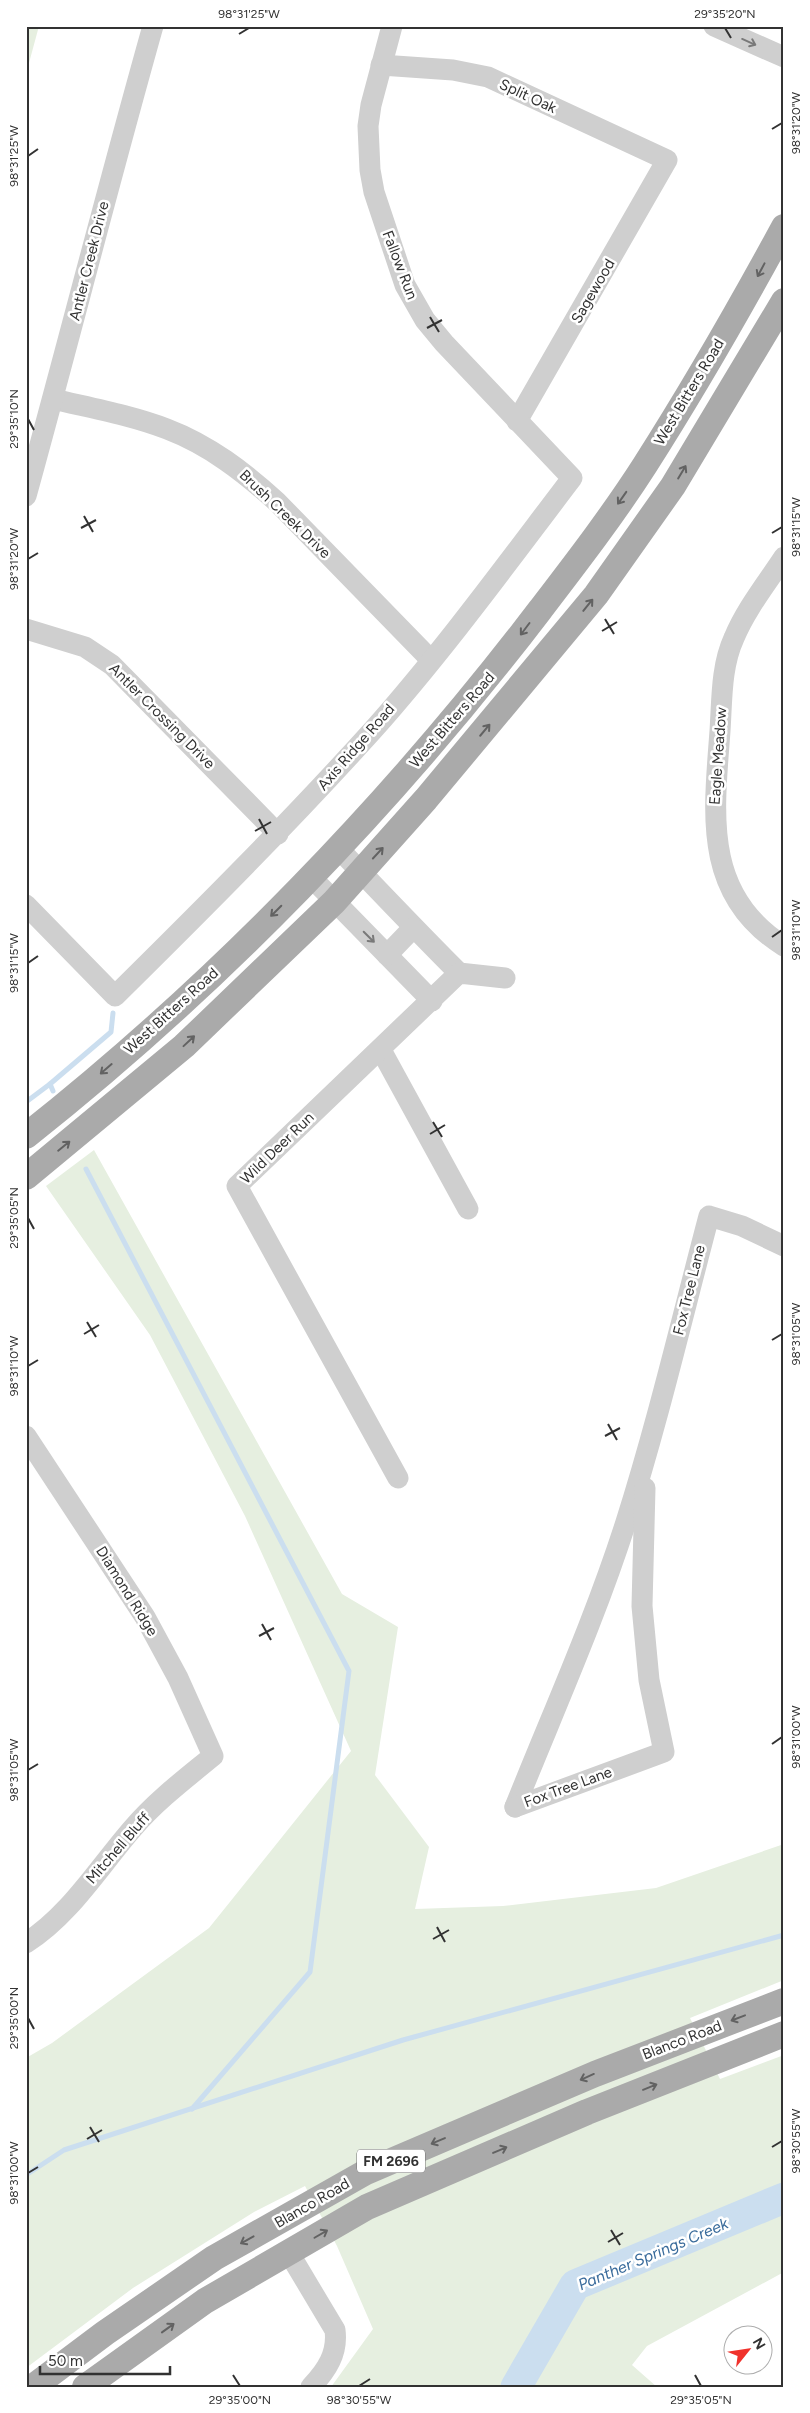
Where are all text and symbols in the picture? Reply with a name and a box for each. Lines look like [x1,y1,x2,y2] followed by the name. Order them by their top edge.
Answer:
[218,7,280,21] text: 98°31'25"W
[694,7,756,21] text: 29°35'20"N
[741,37,756,47] one-way arrow
[497,75,560,117] street label: Split Oak
[789,91,803,154] text: 98°31'20"W
[7,125,21,187] text: 98°31'25"W
[65,199,113,323] street label: Antler Creek Drive
[379,228,421,302] street label: Fallow Run
[567,256,619,326] street label: Sagewood
[755,262,765,277] one-way arrow
[650,336,728,448] street label: West Bitters Road
[7,389,21,449] text: 29°35'10"N
[236,466,334,562] street label: Brush Creek Drive
[677,466,687,480] one-way arrow
[616,491,627,504] one-way arrow
[789,497,803,557] text: 98°31'15"W
[7,527,21,590] text: 98°31'20"W
[583,598,594,611] one-way arrow
[520,622,531,635] one-way arrow
[105,659,219,773] street label: Antler Crossing Drive
[406,669,498,771] street label: West Bitters Road
[314,700,398,794] street label: Axis Ridge Road
[706,706,730,806] street label: Eagle Meadow
[479,724,490,737] one-way arrow
[372,846,384,859] one-way arrow
[789,899,803,960] text: 98°31'10"W
[270,905,282,917] one-way arrow
[362,931,375,943] one-way arrow
[7,933,21,993] text: 98°31'15"W
[120,964,222,1058] street label: West Bitters Road
[182,1035,195,1047] one-way arrow
[99,1064,112,1075] one-way arrow
[236,1108,318,1188] street label: Wild Deer Run
[57,1140,70,1151] one-way arrow
[7,1187,21,1249] text: 29°35'05"N
[669,1243,709,1337] street label: Fox Tree Lane
[789,1302,803,1365] text: 98°31'05"W
[7,1335,21,1396] text: 98°31'10"W
[92,1543,162,1639] street label: Diamond Ridge
[789,1705,803,1769] text: 98°31'00"W
[7,1738,21,1801] text: 98°31'05"W
[522,1763,614,1811] street label: Fox Tree Lane
[82,1808,154,1887] street label: Mitchell Bluff
[7,1987,21,2049] text: 29°35'00"N
[731,2014,746,2024] one-way arrow
[640,2017,724,2063] street label: Blanco Road
[580,2073,595,2083] one-way arrow
[642,2082,657,2091] one-way arrow
[789,2108,803,2173] text: 98°30'55"W
[430,2138,445,2147] one-way arrow
[7,2141,21,2205] text: 98°31'00"W
[492,2145,507,2155] one-way arrow
[357,2150,425,2172] road number: FM 2696
[271,2174,353,2232] street label: Blanco Road
[575,2213,732,2294] water label: Panther Springs Creek
[314,2229,329,2239] one-way arrow
[239,2235,254,2245] one-way arrow
[161,2323,175,2333] one-way arrow
[722,2326,772,2376] north arrow
[749,2335,769,2353] text: N
[40,2343,170,2375] scale bar
[48,2352,83,2370] text: 50 m
[209,2393,271,2407] text: 29°35'00"N
[327,2393,392,2407] text: 98°30'55"W
[670,2393,732,2407] text: 29°35'05"N

